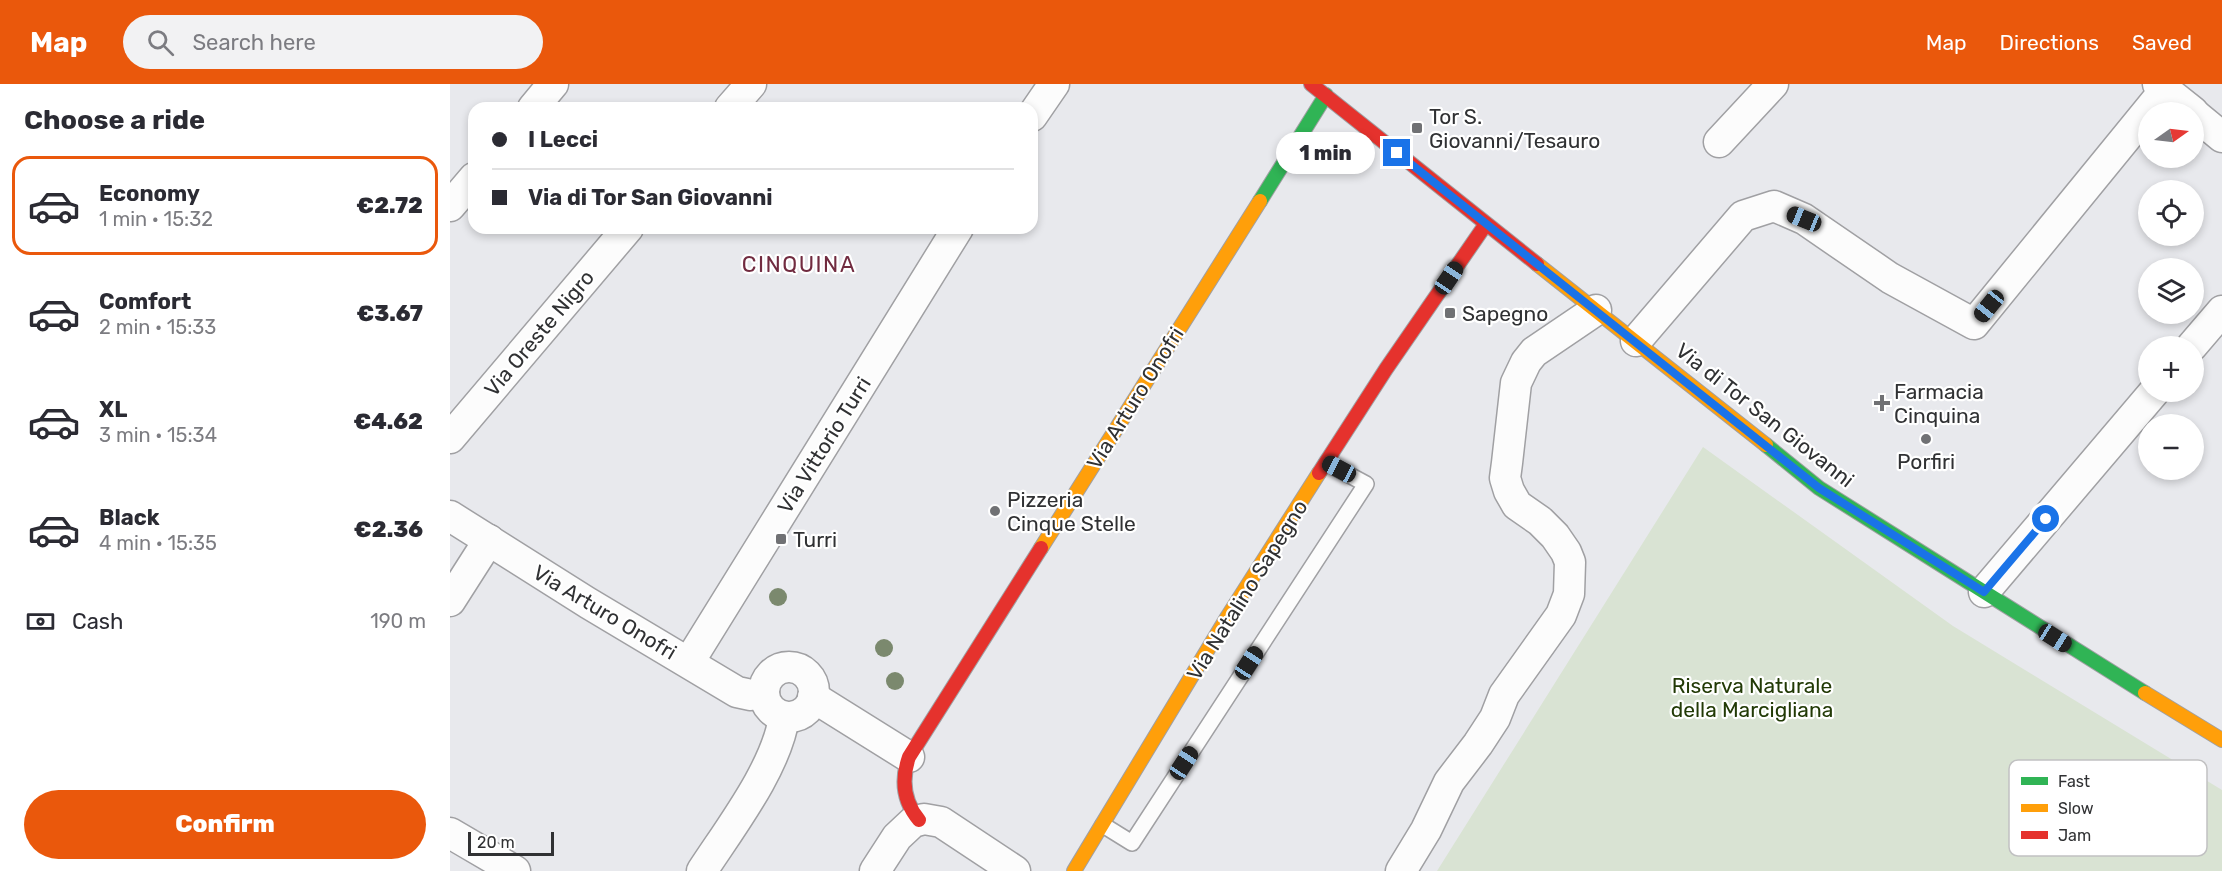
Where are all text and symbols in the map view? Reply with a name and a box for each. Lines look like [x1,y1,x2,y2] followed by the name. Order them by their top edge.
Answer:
[123,15,543,69] search box
[30,26,87,59] text: Map
[144,26,177,59] icon: search
[192,29,316,56] text: Search here
[1926,30,1967,55] text: Map
[2000,30,2099,55] text: Directions
[2132,30,2192,55] text: Saved
[2138,102,2204,168] north arrow
[2138,102,2204,480] map controls
[24,104,205,136] text: Choose a ride
[1429,104,1600,153] place label: Tor S. Giovanni/Tesauro
[1410,121,1424,135] marker: Tor S. Giovanni/Tesauro
[528,126,598,153] text: I Lecci
[1277,132,1376,174] callout: 1 min
[1383,139,1410,166] route end
[1299,141,1352,165] text: 1 min
[27,179,81,233] icon: car
[99,180,200,207] text: Economy
[2138,180,2204,246] button: locate
[528,184,773,211] text: Via di Tor San Giovanni
[357,192,423,219] text: €2.72
[1784,204,1824,234] car
[99,207,213,231] text: 1 min · 15:32
[742,251,856,278] district label: CINQUINA
[1431,258,1467,298] car
[2138,258,2204,324] button: layers
[479,265,599,401] street label: Via Oreste Nigro
[1971,286,2007,326] car
[27,287,81,341] icon: car
[99,288,191,315] text: Comfort
[357,300,423,327] text: €3.67
[1462,301,1548,326] place label: Sapegno
[1443,306,1457,320] marker: Sapegno
[99,315,216,339] text: 2 min · 15:33
[1081,322,1189,474] street label: Via Arturo Onofri
[2138,336,2204,402] button: +
[1671,338,1859,492] street label: Via di Tor San Giovanni
[772,372,876,518] street label: Via Vittorio Turri
[1894,379,1984,428] place label: Farmacia Cinquina
[27,395,81,449] icon: car
[99,396,127,423] text: XL
[1875,396,1889,410] marker: Farmacia Cinquina
[354,408,423,435] text: €4.62
[2138,414,2204,480] button: −
[99,423,217,447] text: 3 min · 15:34
[1919,432,1933,446] marker: Porfiri
[1897,449,1955,474] place label: Porfiri
[1319,453,1359,485] car
[1007,487,1136,536] place label: Pizzeria Cinque Stelle
[1181,495,1313,685] street label: Via Natalino Sapegno
[27,503,81,557] icon: car
[99,504,160,531] text: Black
[988,504,1002,518] marker: Pizzeria Cinque Stelle
[2032,505,2059,532] route start
[354,516,423,543] text: €2.36
[793,527,837,552] place label: Turri
[99,531,217,555] text: 4 min · 15:35
[774,532,788,546] marker: Turri
[529,559,681,665] street label: Via Arturo Onofri
[24,605,57,638] icon: cash
[72,608,123,635] text: Cash
[370,609,426,633] text: 190 m
[2035,621,2075,655] car
[1232,643,1266,683] car
[1671,673,1833,722] park label: Riserva Naturale della Marcigliana
[1167,743,1201,783] car
[2009,760,2207,856] legend
[2058,772,2090,791] text: Fast
[24,790,426,859] button: Confirm
[2058,799,2094,818] text: Slow
[2058,826,2091,845] text: Jam
[468,829,554,856] scale bar
[477,833,515,852] text: 20 m

